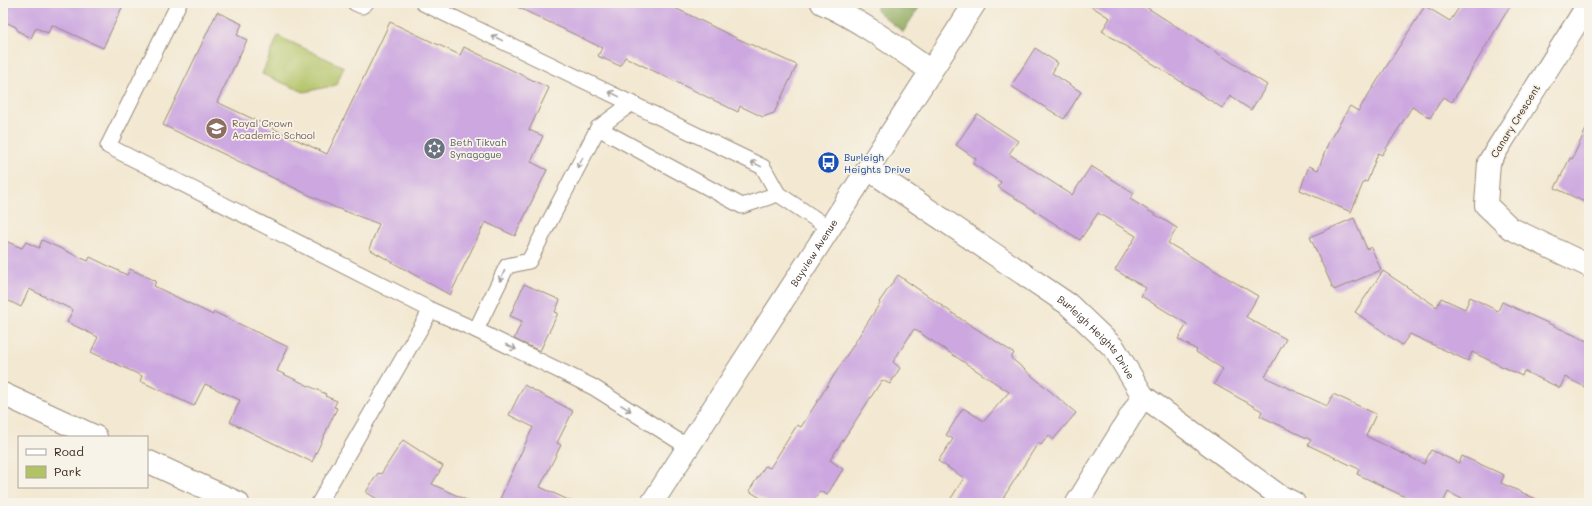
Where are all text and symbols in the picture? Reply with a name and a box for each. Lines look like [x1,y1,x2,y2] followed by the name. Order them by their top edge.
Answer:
[491,34,503,41] one-way arrow
[1487,82,1543,160] street label: Canary Crescent
[608,90,620,97] one-way arrow
[203,116,229,142] school or university icon: Royal Crown Academic School
[232,116,315,142] place label: Royal Crown Academic School
[421,135,447,161] synagogue icon: Beth Tikvah Synagogue
[450,135,507,161] place label: Beth Tikvah Synagogue
[815,150,841,176] bus stop icon: Burleigh Heights Drive
[844,150,911,176] place label: Burleigh Heights Drive
[576,157,584,169] one-way arrow
[750,160,762,167] one-way arrow
[787,216,841,289] street label: Bayview Avenue
[498,269,505,281] one-way arrow
[1055,292,1138,382] street label: Burleigh Heights Drive
[504,344,516,351] one-way arrow
[620,404,632,412] one-way arrow
[18,436,148,488] legend
[54,443,84,459] text: Road
[54,463,81,479] text: Park

